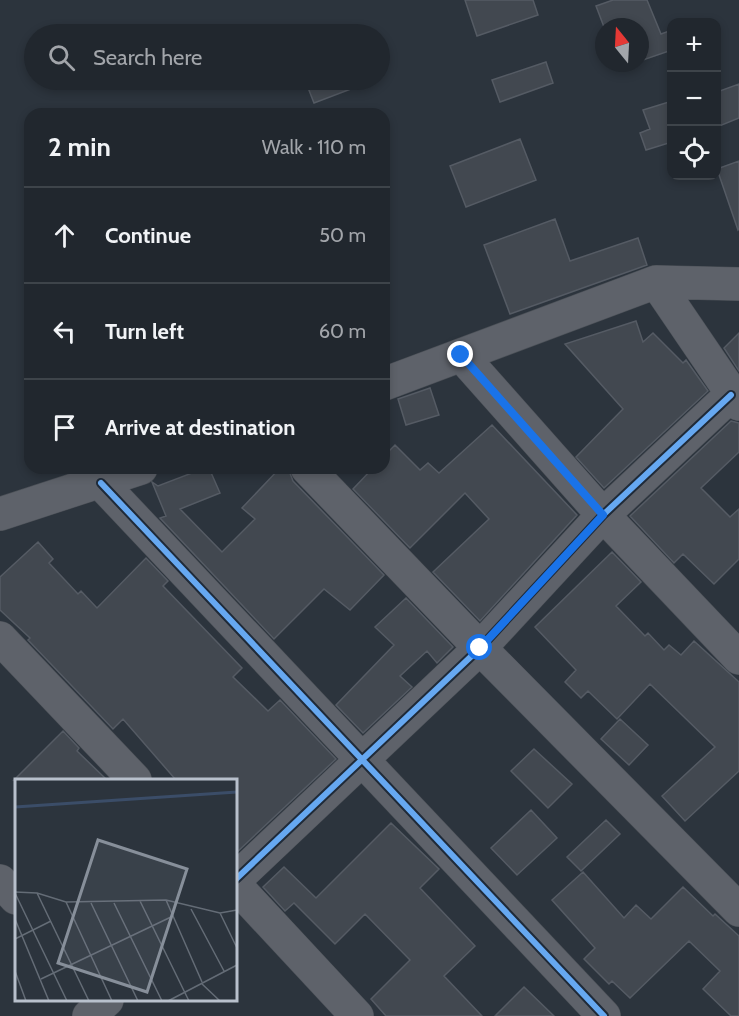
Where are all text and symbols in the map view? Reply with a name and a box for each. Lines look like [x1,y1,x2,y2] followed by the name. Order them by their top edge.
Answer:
[595,18,649,72] north arrow
[667,18,721,180] map controls
[667,18,721,72] button: +
[24,24,390,90] search box
[45,41,78,74] icon: search
[93,44,202,71] text: Search here
[667,72,721,126] button: −
[667,126,721,180] button: locate
[48,131,111,163] text: 2 min
[262,135,366,159] text: Walk · 110 m
[48,219,81,252] icon: ahead
[105,222,191,249] text: Continue
[319,223,366,247] text: 50 m
[48,315,81,348] icon: left
[105,318,184,345] text: Turn left
[319,319,366,343] text: 60 m
[447,341,473,367] route end
[48,411,81,444] icon: arrive
[105,414,295,441] text: Arrive at destination
[466,634,492,660] route start
[15,779,237,1001] inset map

